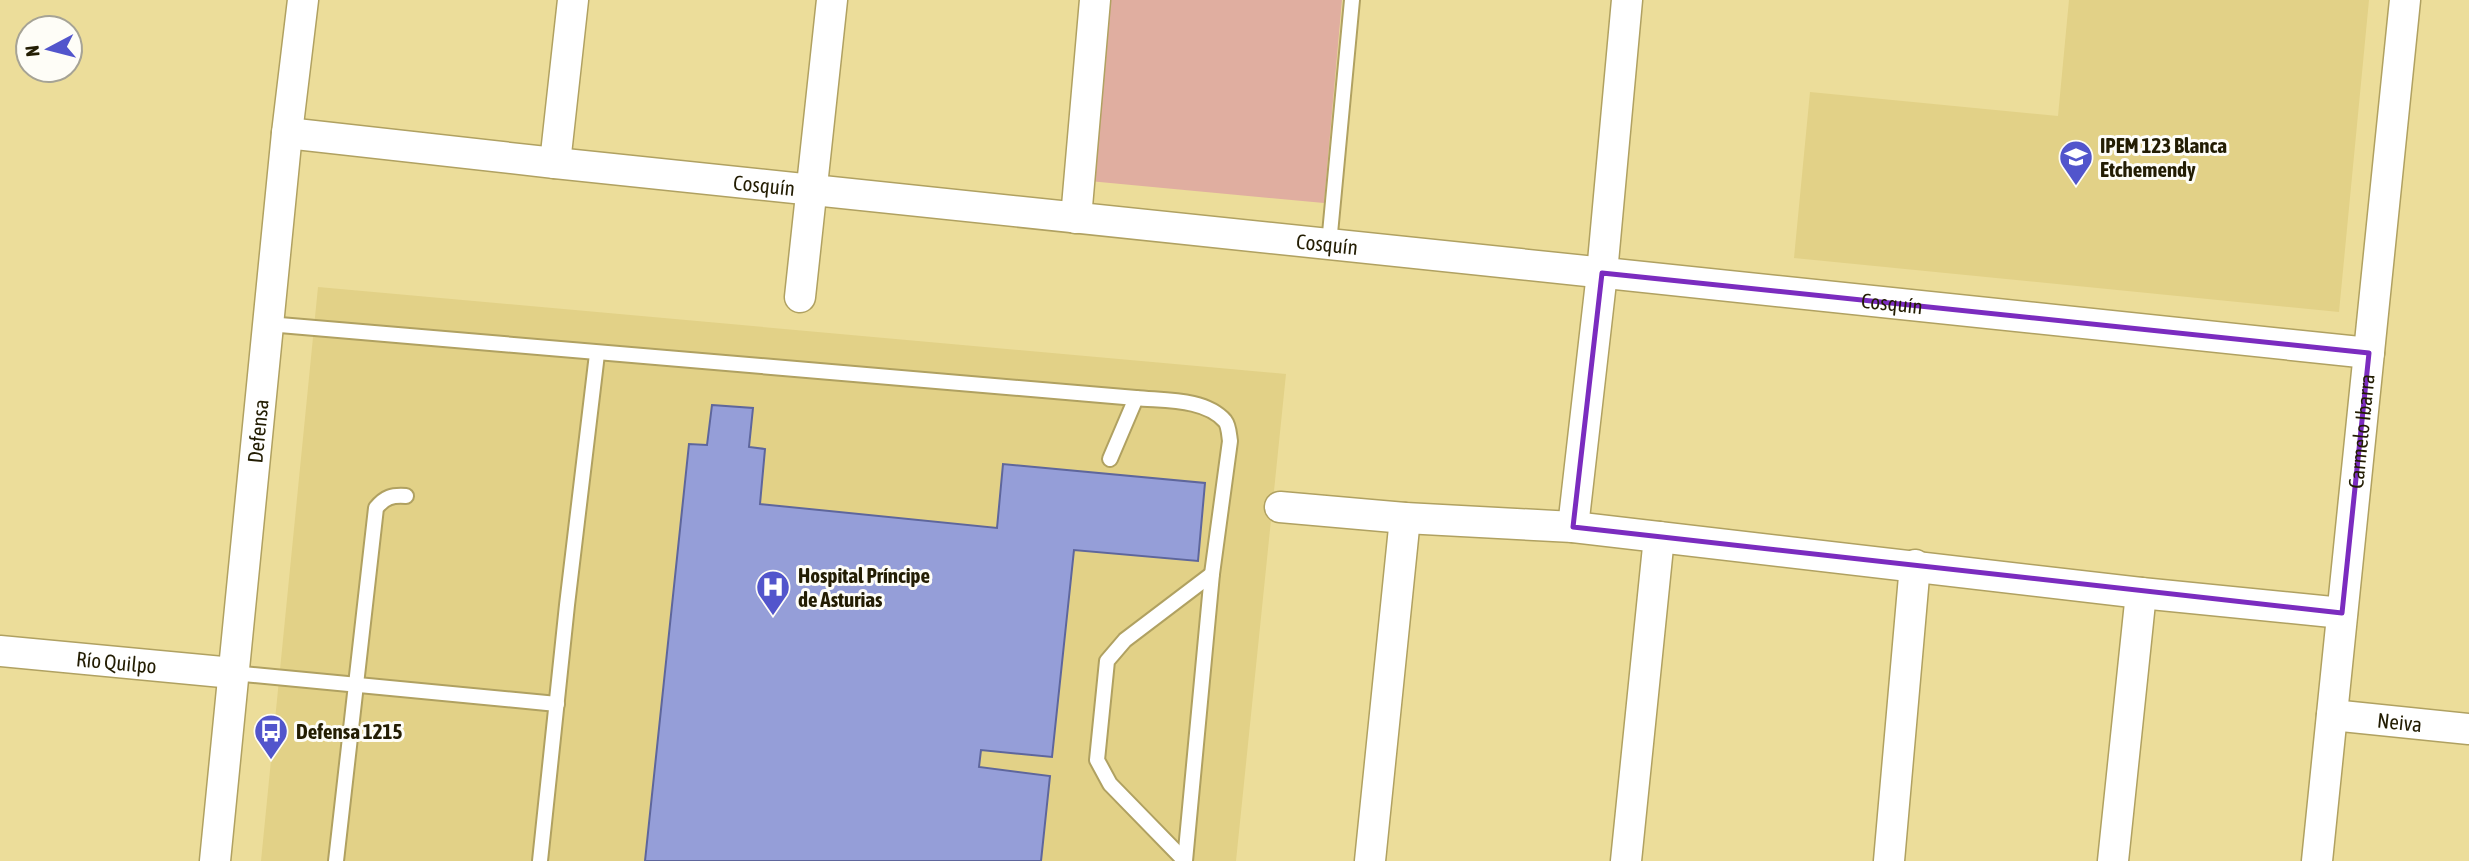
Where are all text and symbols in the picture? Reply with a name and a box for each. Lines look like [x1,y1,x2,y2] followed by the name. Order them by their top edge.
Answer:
[14,14,84,84] north arrow
[21,44,44,58] text: N
[2100,133,2227,181] place label: IPEM 123 Blanca Etchemendy
[2057,138,2095,187] school or university icon: IPEM 123 Blanca Etchemendy
[732,170,796,200] street label: Cosquín
[1295,229,1359,259] street label: Cosquín
[1860,288,1924,318] street label: Cosquín
[2343,373,2379,490] street label: Carmelo Ibarra
[242,398,273,464] street label: Defensa
[798,563,930,611] place label: Hospital Príncipe de Asturias
[754,568,792,617] hospital icon: Hospital Príncipe de Asturias
[75,646,158,678] street label: Río Quilpo
[2376,708,2423,736] street label: Neiva
[252,712,290,761] bus stop icon: Defensa 1215
[296,719,402,743] place label: Defensa 1215

